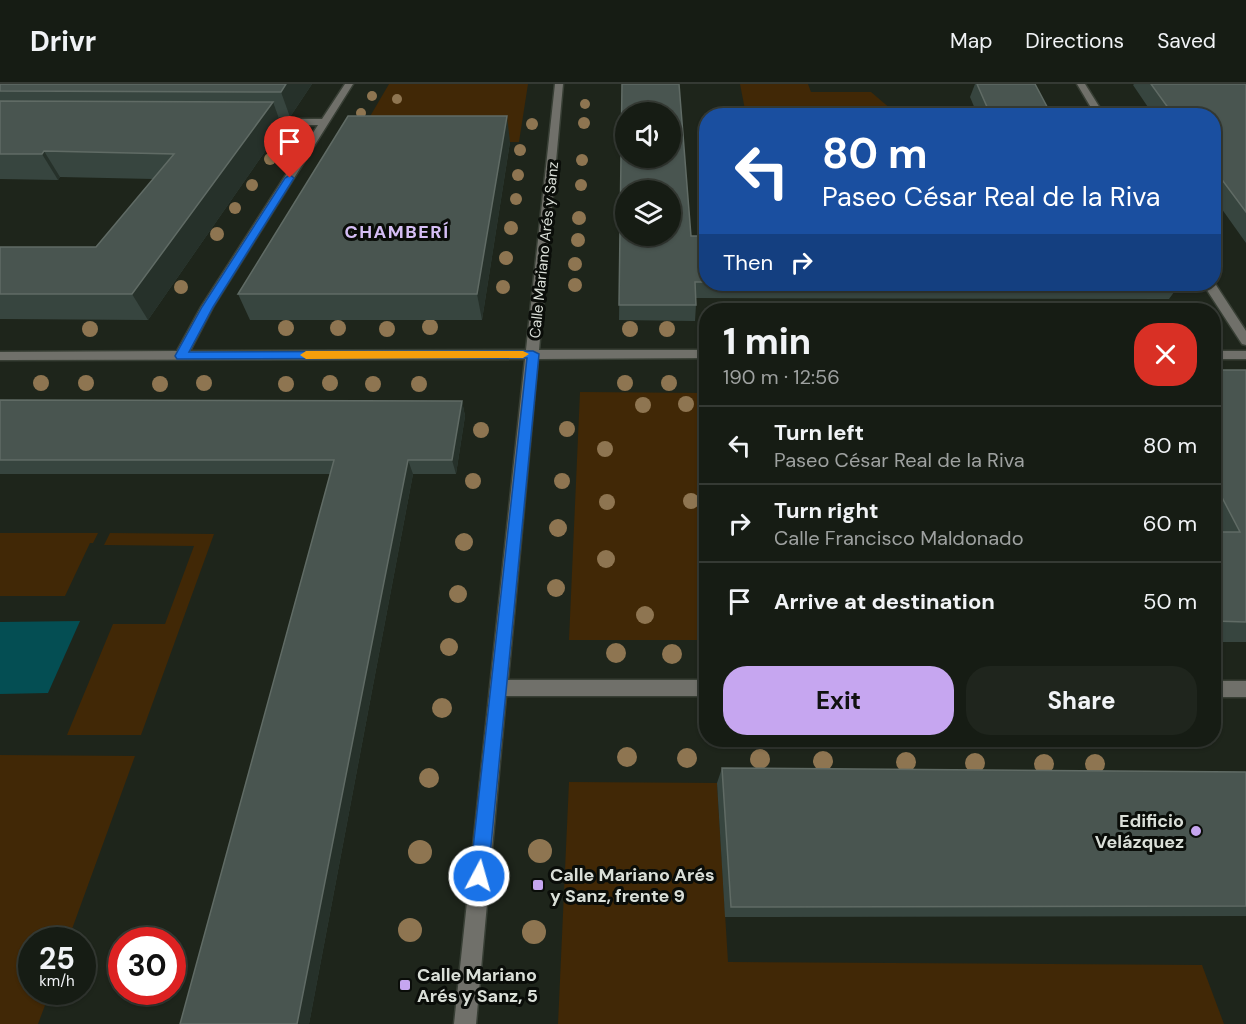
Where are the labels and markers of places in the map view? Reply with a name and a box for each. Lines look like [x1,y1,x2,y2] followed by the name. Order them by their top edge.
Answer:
[264,116,315,178] pin
[1095,809,1184,854] place label: Edificio Velázquez
[1189,824,1203,838] marker: Edificio Velázquez
[550,863,715,908] place label: Calle Mariano Arés y Sanz, frente 9
[531,878,545,892] marker: Calle Mariano Arés y Sanz, frente 9
[417,963,538,1008] place label: Calle Mariano Arés y Sanz, 5
[398,978,412,992] marker: Calle Mariano Arés y Sanz, 5

